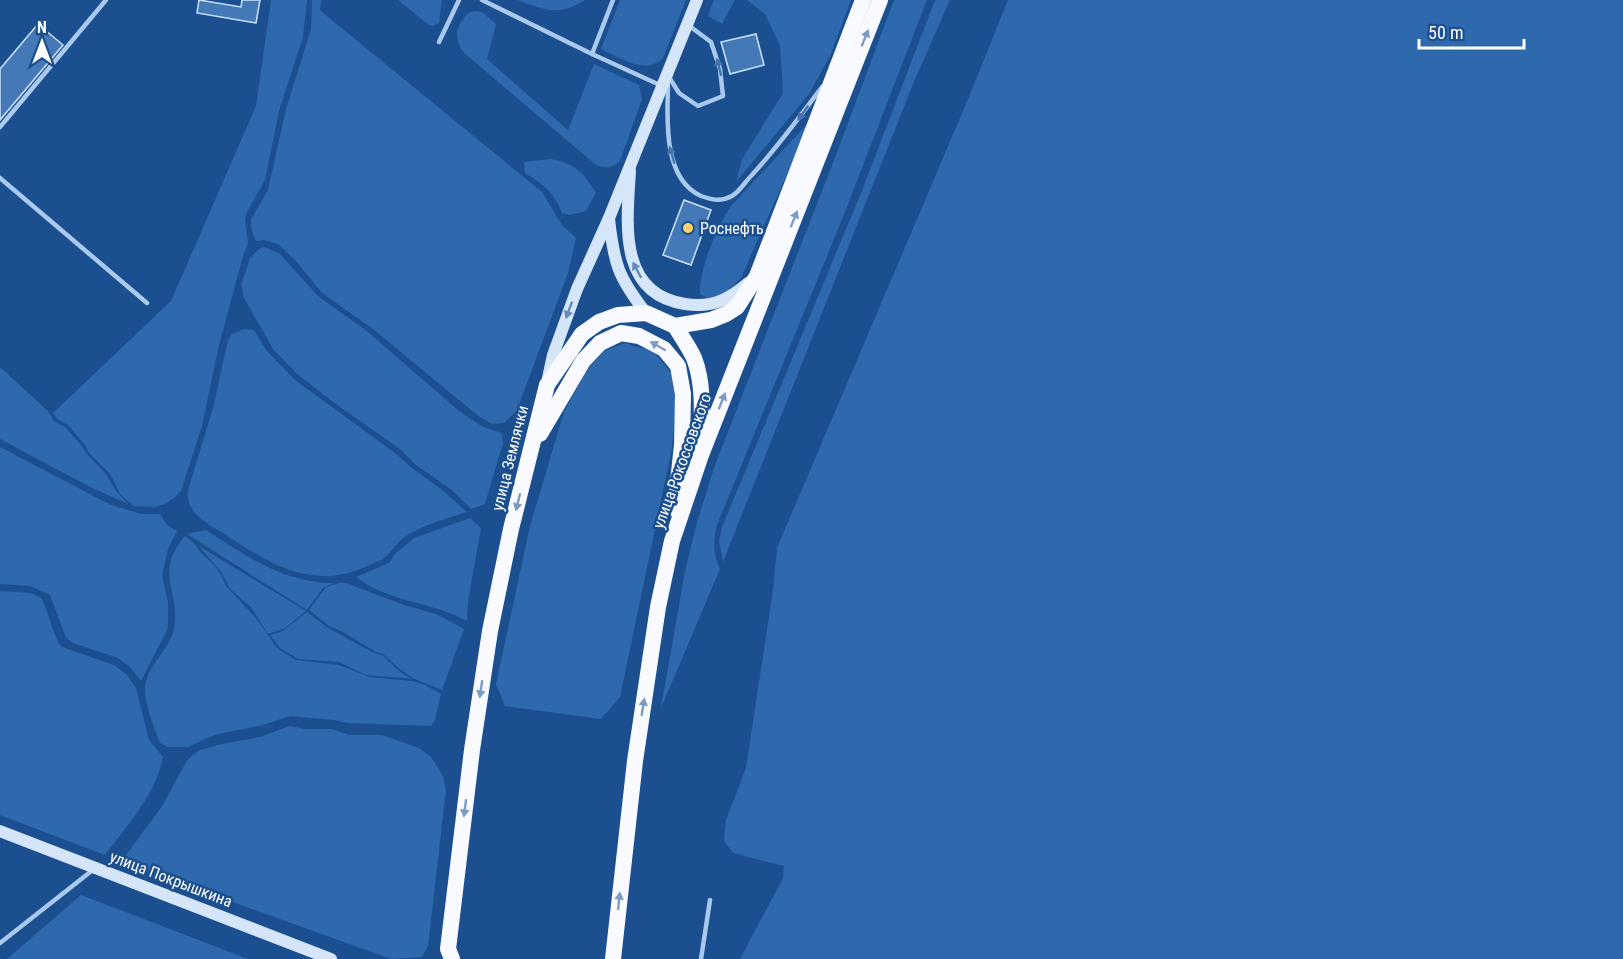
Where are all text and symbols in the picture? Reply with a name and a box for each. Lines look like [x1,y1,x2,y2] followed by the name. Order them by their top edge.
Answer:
[12,12,72,72] north arrow
[1419,12,1524,50] scale bar
[37,18,47,37] text: N
[1428,22,1463,43] text: 50 m
[861,29,870,47] one-way arrow
[713,58,723,76] one-way arrow
[798,105,810,120] one-way arrow
[667,146,676,164] one-way arrow
[789,210,799,228] one-way arrow
[700,219,764,238] place label: Роснефть
[681,221,695,235] marker: Роснефть
[632,261,642,278] one-way arrow
[564,301,574,319] one-way arrow
[649,341,666,351] one-way arrow
[649,391,715,531] street label: улица Рокоссовского
[718,392,727,410] one-way arrow
[488,403,532,513] street label: улица Землячки
[513,493,523,511] one-way arrow
[477,679,486,698] one-way arrow
[638,698,647,717] one-way arrow
[461,799,470,818] one-way arrow
[107,847,235,911] street label: улица Покрышкина
[615,891,624,910] one-way arrow

